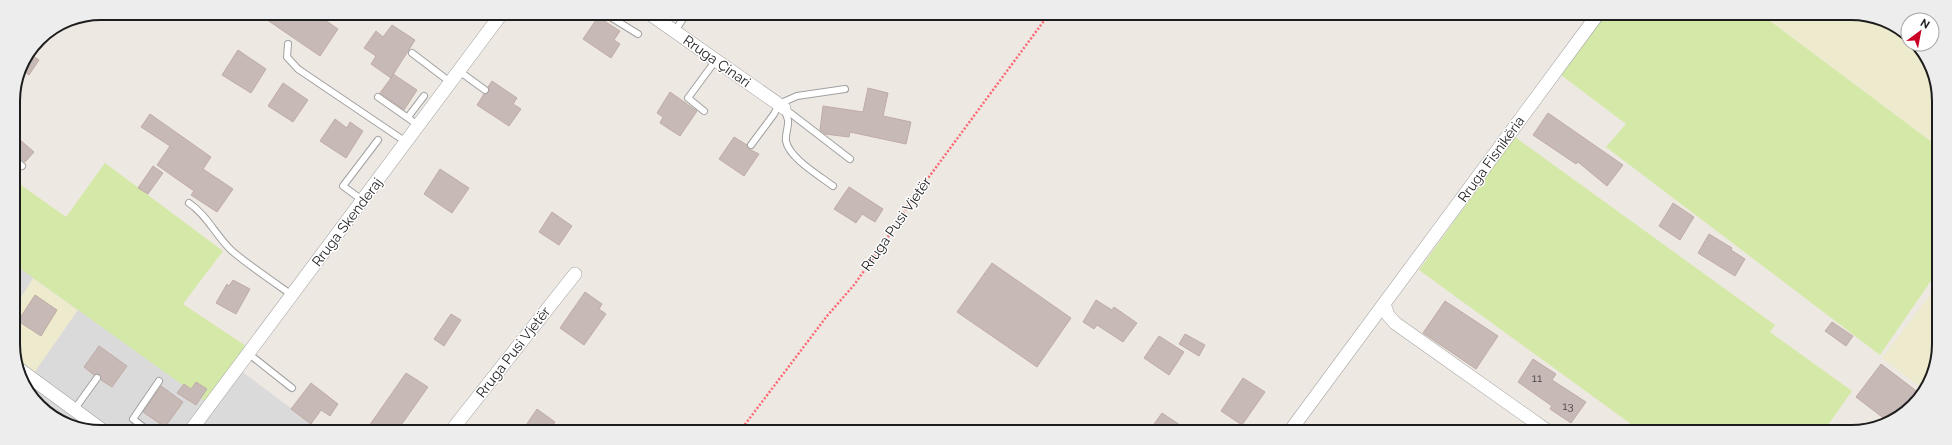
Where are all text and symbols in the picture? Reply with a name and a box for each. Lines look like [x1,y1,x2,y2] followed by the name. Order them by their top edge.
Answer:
[1900,12,1940,52] north arrow
[1918,16,1932,32] text: N
[680,32,754,90] street label: Rruga Çinari
[1454,113,1528,205] street label: Rruga Fisnikëria
[858,174,934,274] street label: Rruga Pusi Vjetër
[309,175,385,269] street label: Rruga Skenderaj
[473,303,553,400] street label: Rruga Pusi Vjetër
[1532,371,1542,385] house number: 11
[1562,399,1574,413] house number: 13

